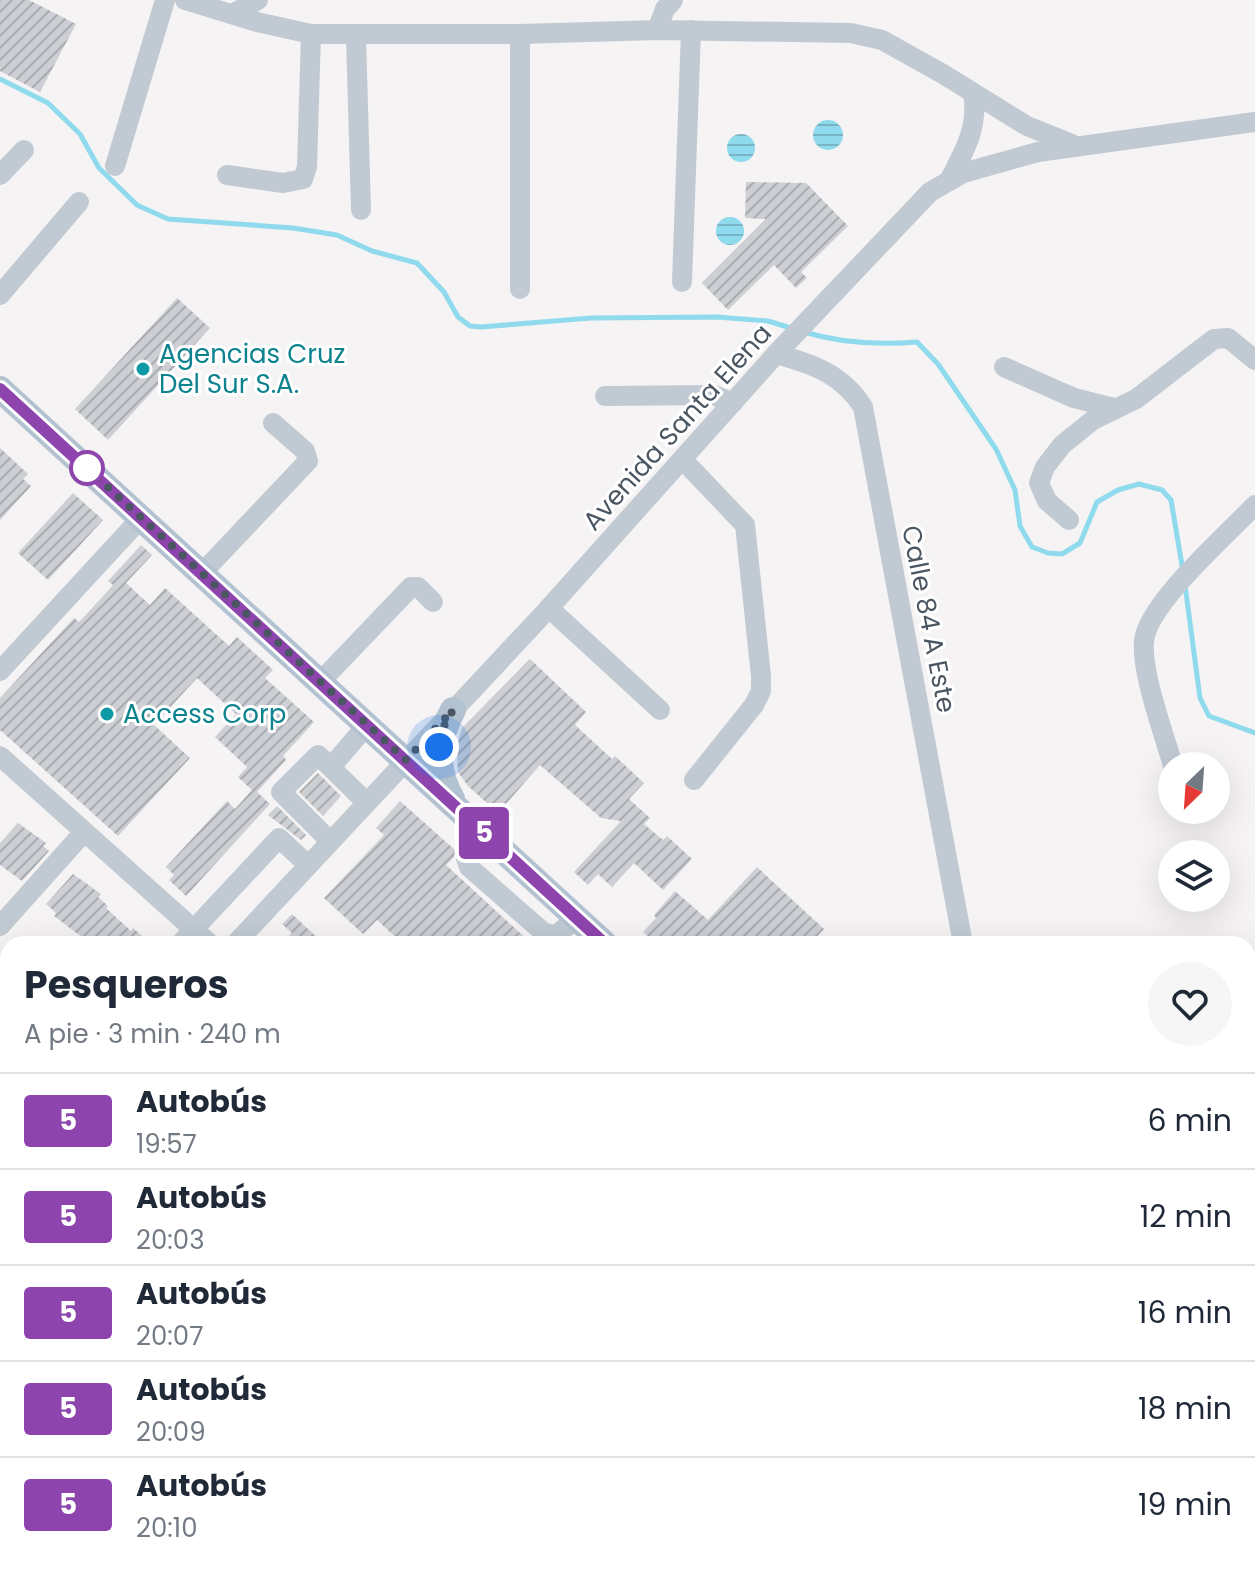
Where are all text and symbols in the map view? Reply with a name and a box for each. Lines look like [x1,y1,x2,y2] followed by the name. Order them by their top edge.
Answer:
[574,316,780,538] street label: Avenida Santa Elena
[159,336,345,402] place label: Agencias Cruz Del Sur S.A.
[134,360,152,378] marker: Agencias Cruz Del Sur S.A.
[70,451,104,485] unlabelled marker
[893,522,965,716] street label: Calle 84 A Este
[123,696,286,732] place label: Access Corp
[98,705,116,723] marker: Access Corp
[419,727,459,767] your location
[1158,752,1230,824] north arrow
[1158,752,1230,912] map controls
[458,807,510,859] line badge: 5
[475,813,493,852] text: 5
[1158,840,1230,912] button: layers
[24,958,229,1011] text: Pesqueros
[1148,962,1232,1046] button: heart
[24,1016,281,1052] text: A pie · 3 min · 240 m
[136,1080,267,1123] text: Autobús
[1147,1099,1232,1142] text: 6 min
[59,1101,77,1140] text: 5
[136,1126,197,1162] text: 19:57
[136,1176,267,1219] text: Autobús
[1140,1195,1232,1238] text: 12 min
[59,1197,77,1236] text: 5
[136,1222,204,1258] text: 20:03
[136,1272,267,1315] text: Autobús
[1138,1291,1232,1334] text: 16 min
[59,1293,77,1332] text: 5
[136,1318,203,1354] text: 20:07
[136,1368,267,1411] text: Autobús
[1138,1387,1232,1430] text: 18 min
[59,1389,77,1428] text: 5
[136,1414,206,1450] text: 20:09
[136,1464,267,1507] text: Autobús
[1138,1483,1232,1526] text: 19 min
[59,1485,77,1524] text: 5
[136,1510,197,1546] text: 20:10

